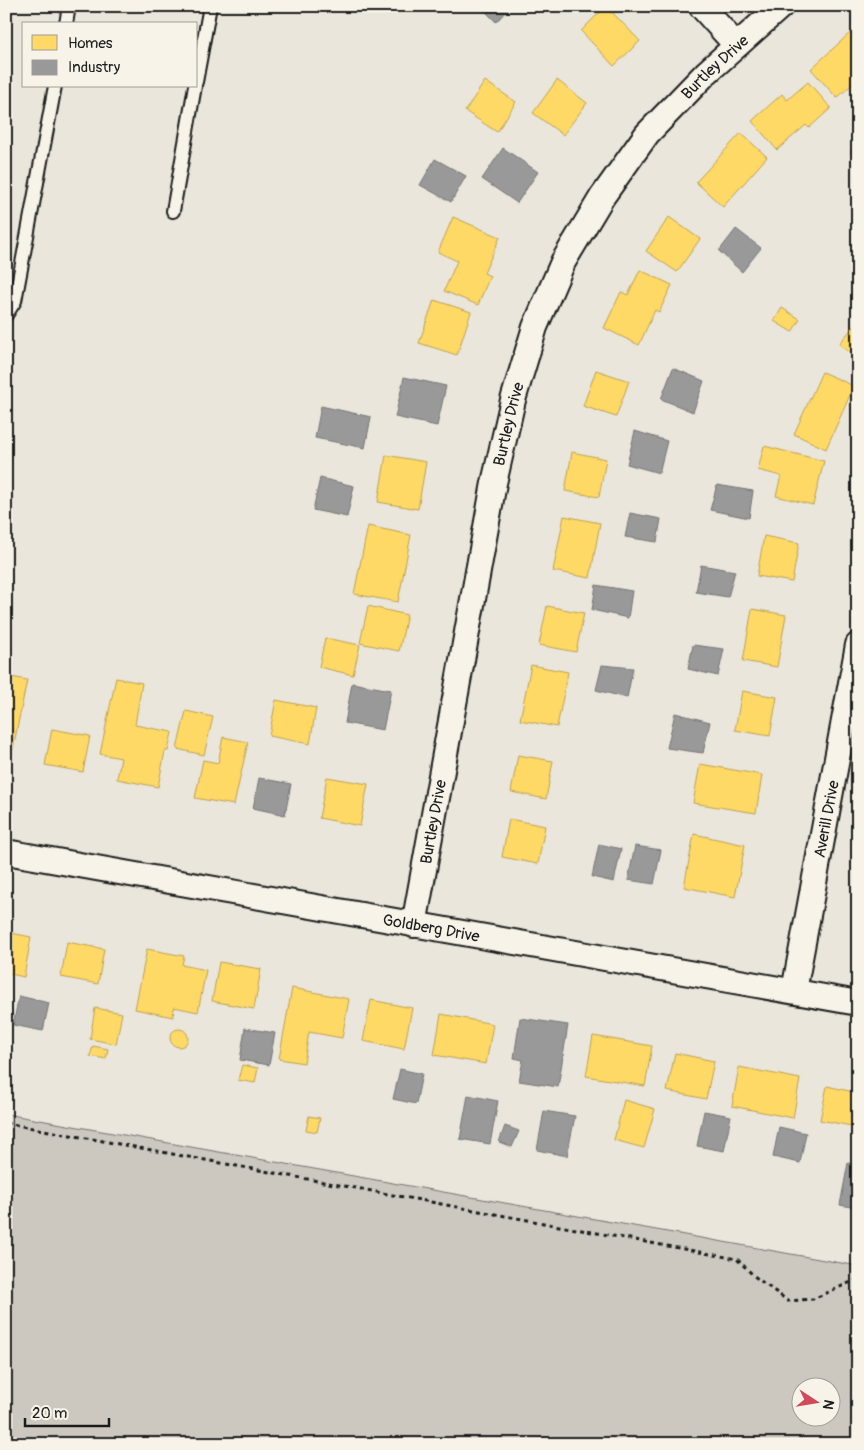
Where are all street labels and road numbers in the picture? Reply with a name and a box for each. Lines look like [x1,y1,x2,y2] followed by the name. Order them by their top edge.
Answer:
[677,31,753,104] street label: Burtley Drive
[489,380,529,468] street label: Burtley Drive
[416,778,451,866] street label: Burtley Drive
[810,779,844,859] street label: Averill Drive
[381,910,481,947] street label: Goldberg Drive

